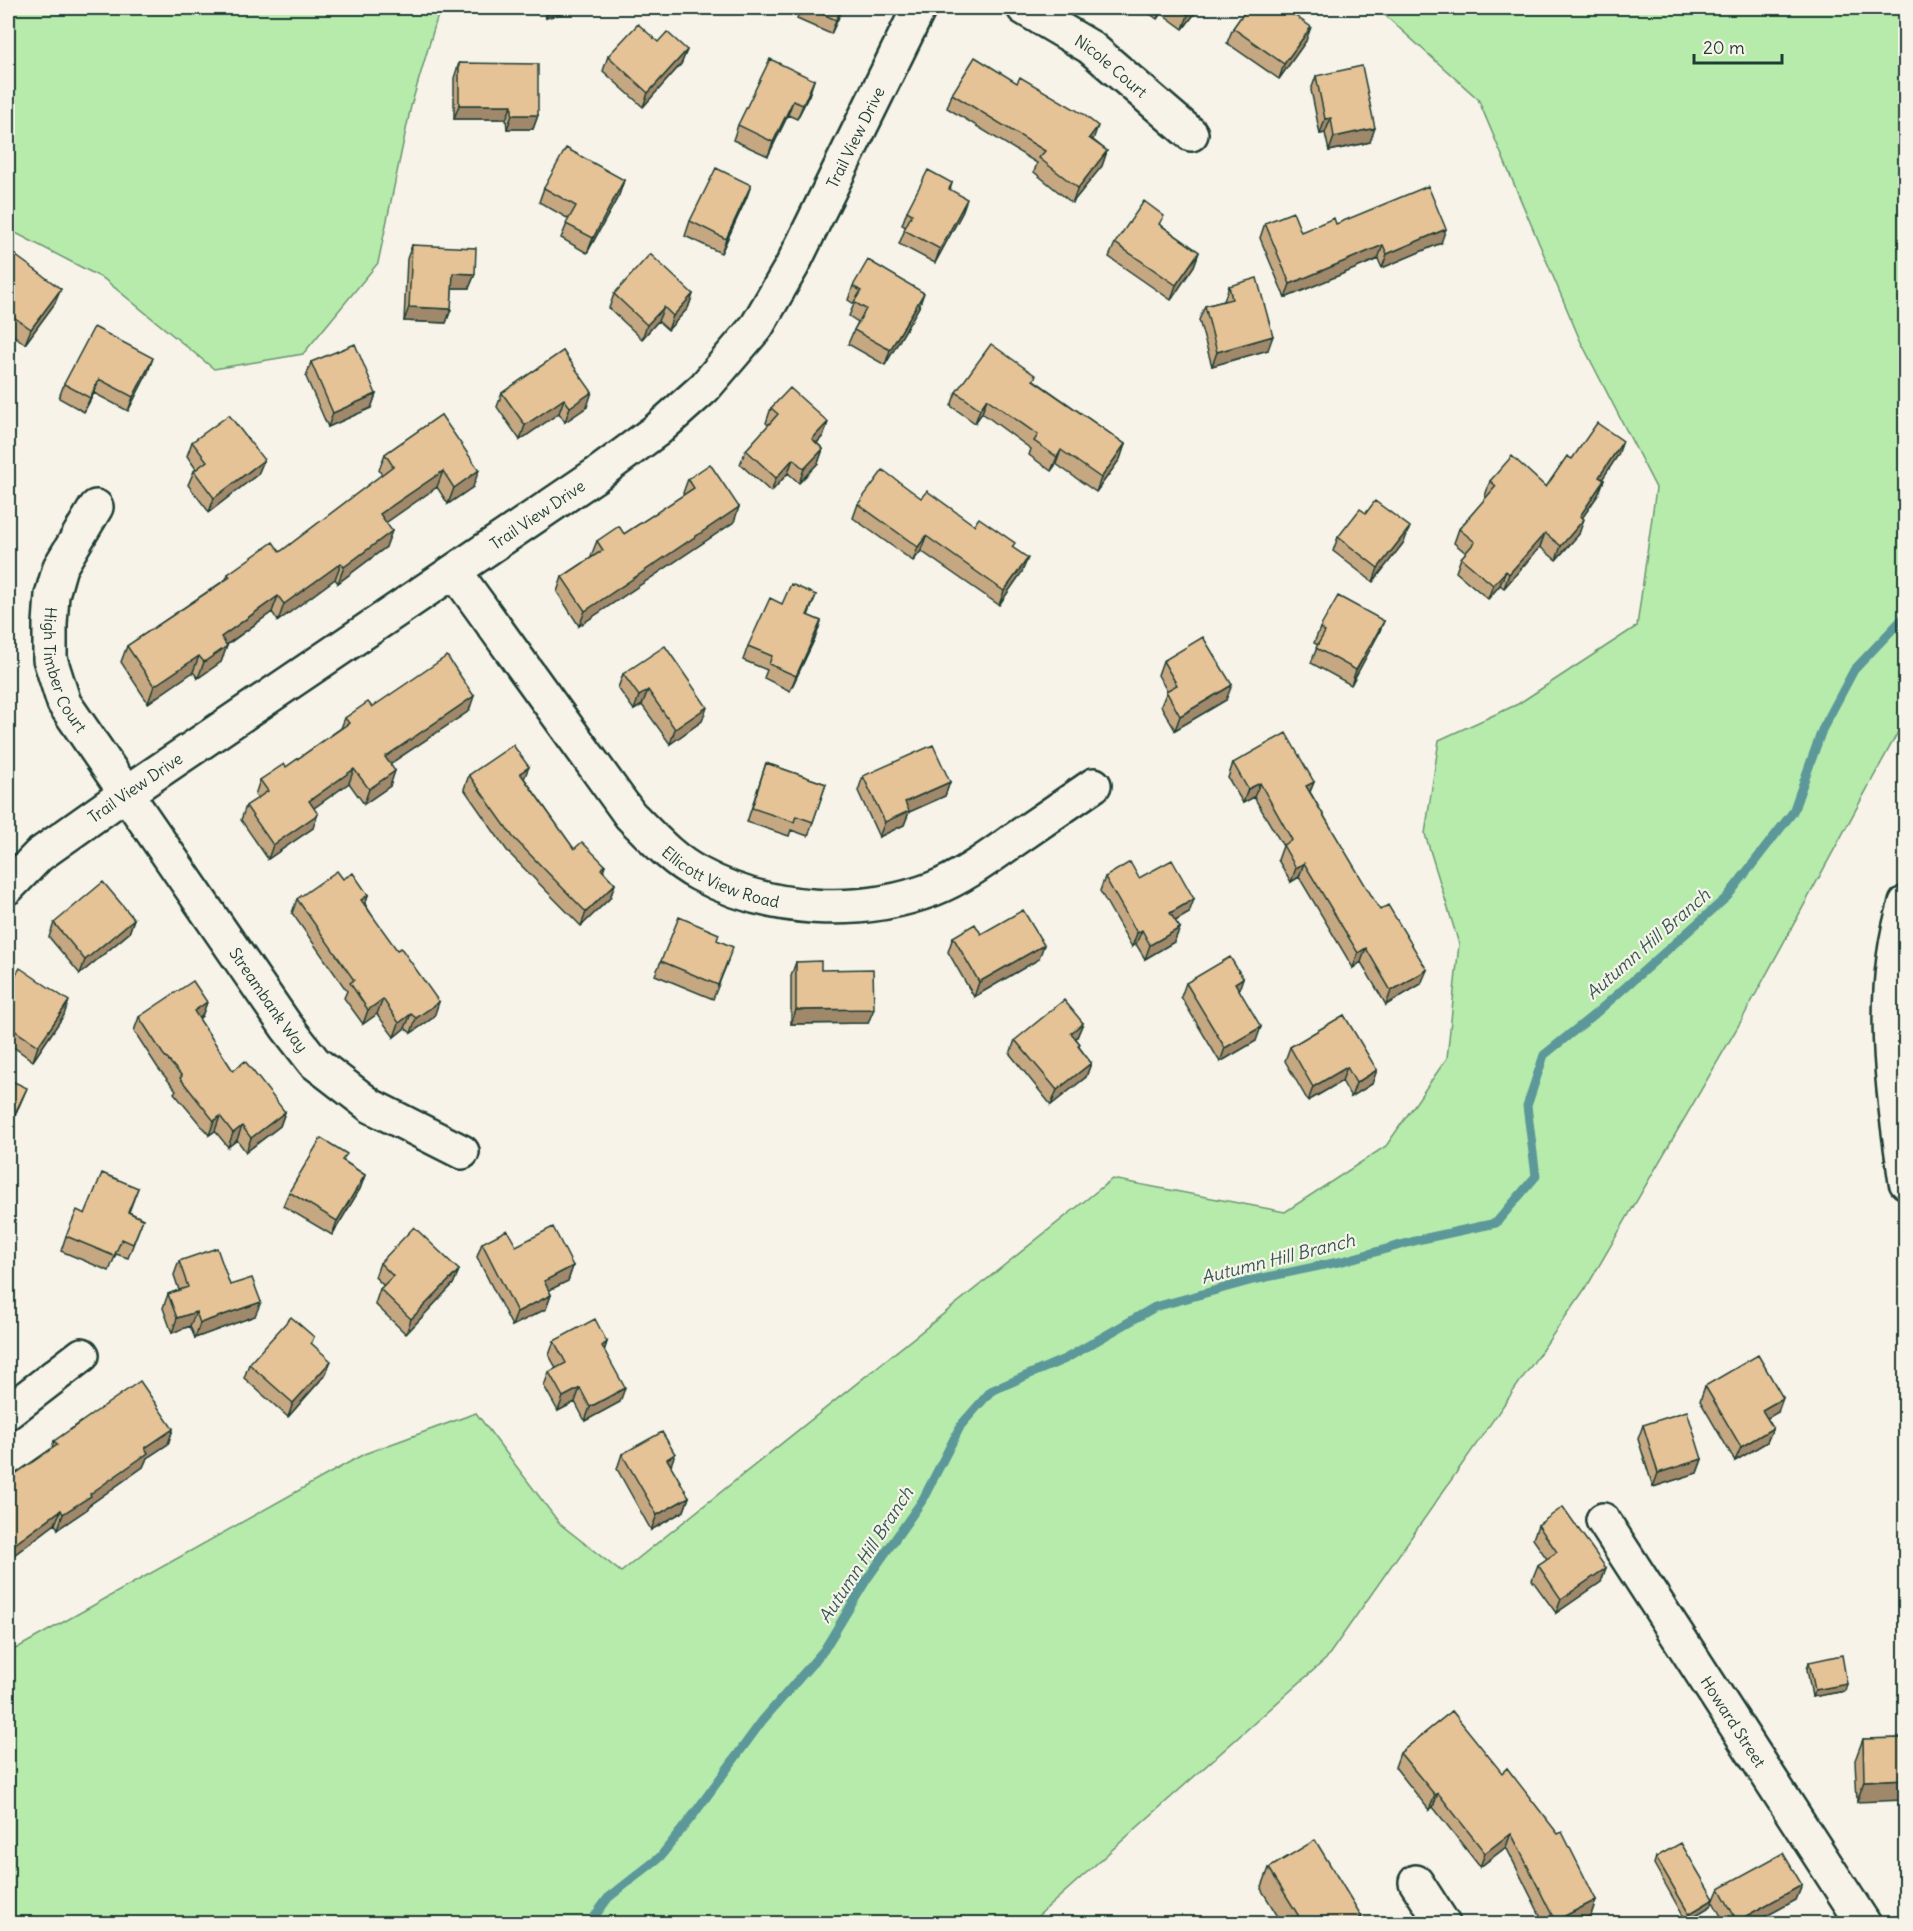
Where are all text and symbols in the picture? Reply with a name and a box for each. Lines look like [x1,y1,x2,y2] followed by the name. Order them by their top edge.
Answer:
[1694,27,1782,65] scale bar
[1071,30,1152,102] street label: Nicole Court
[1703,36,1745,59] text: 20 m
[822,84,889,191] street label: Trail View Drive
[486,476,589,554] street label: Trail View Drive
[40,606,92,737] street label: High Timber Court
[84,748,186,827] street label: Trail View Drive
[658,842,781,912] street label: Ellicott View Road
[1581,883,1715,1004] water label: Autumn Hill Branch
[225,944,313,1056] street label: Streambank Way
[1199,1228,1358,1289] water label: Autumn Hill Branch
[813,1482,918,1627] water label: Autumn Hill Branch
[1696,1672,1770,1771] street label: Howard Street

